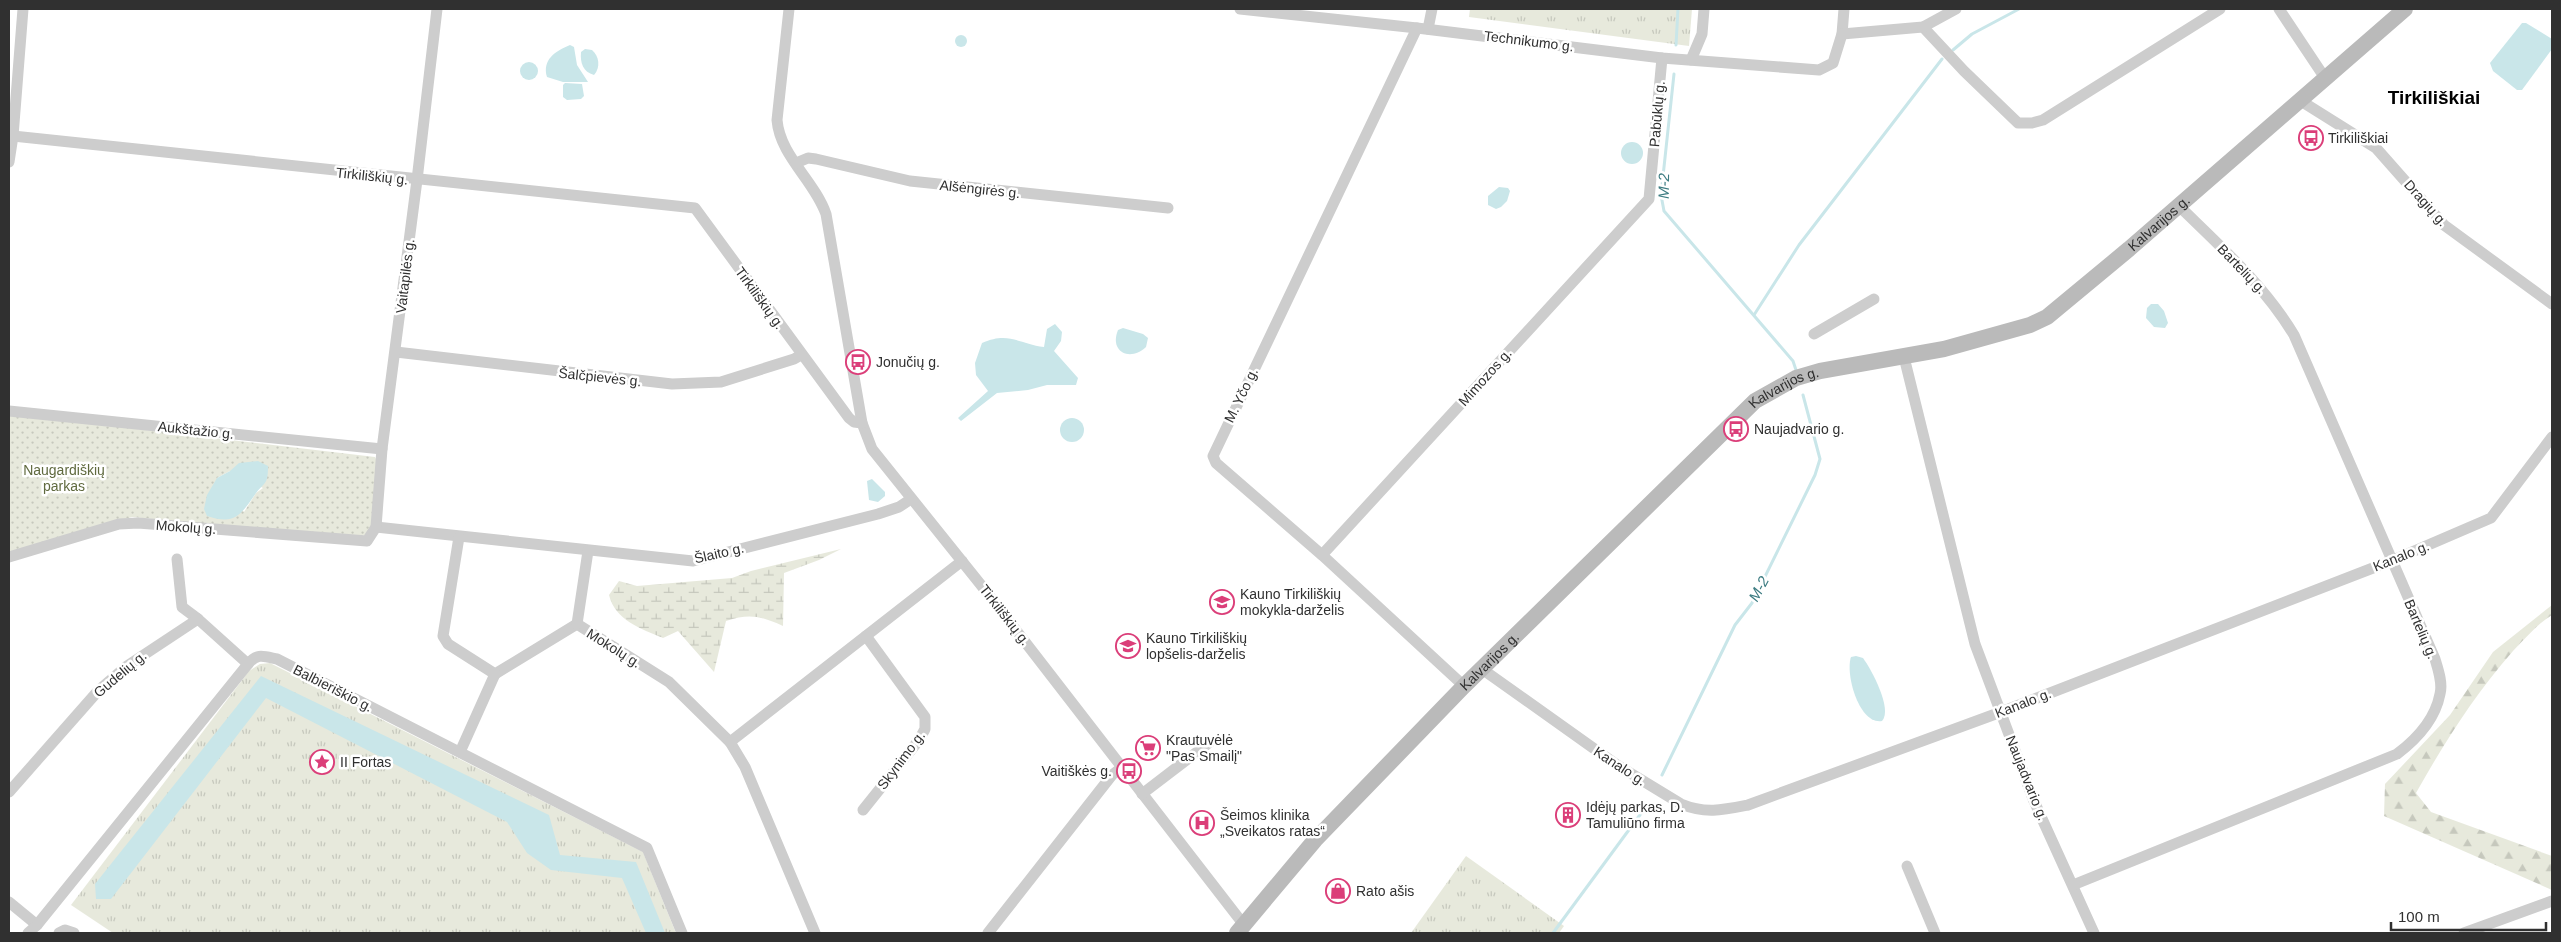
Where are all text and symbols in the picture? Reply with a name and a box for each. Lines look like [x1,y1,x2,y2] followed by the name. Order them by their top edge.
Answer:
[1483,28,1575,54] street label: Technikumo g.
[1646,80,1668,148] street label: Pabūklų g.
[2388,87,2480,108] district label: Tirkiliškiai
[2298,125,2324,151] bus stop icon: Tirkiliškiai
[2328,130,2388,146] place label: Tirkiliškiai
[335,164,409,188] street label: Tirkiliškių g.
[1655,172,1672,199] water label: M-2
[939,177,1021,201] street label: Alšėngirės g.
[2401,177,2451,229] street label: Dragių g.
[2125,192,2193,254] street label: Kalvarijos g.
[392,238,418,314] street label: Vaitapilės g.
[2214,241,2270,297] street label: Bartelių g.
[732,264,788,332] street label: Tirkiliškių g.
[1455,345,1515,409] street label: Mimozos g.
[845,349,871,375] bus stop icon: Jonučių g.
[876,354,940,370] place label: Jonučių g.
[1745,364,1821,411] street label: Kalvarijos g.
[558,365,642,389] street label: Šalčpievės g.
[1221,365,1261,425] street label: M. Yčo g.
[1723,416,1749,442] bus stop icon: Naujadvario g.
[157,418,235,442] street label: Aukštažio g.
[1754,421,1844,437] place label: Naujadvario g.
[23,462,105,494] park label: Naugardiškių parkas
[155,517,217,537] street label: Mokolų g.
[2371,537,2431,575] street label: Kanalo g.
[693,540,745,566] street label: Šlaito g.
[1745,573,1772,604] water label: M-2
[976,581,1034,649] street label: Tirkiliškių g.
[1240,586,1344,618] place label: Kauno Tirkiliškių mokykla-darželis
[1209,589,1235,615] school or university icon: Kauno Tirkiliškių mokykla-darželis
[2401,597,2441,661] street label: Bartelių g.
[584,625,644,671] street label: Mokolų g.
[1456,629,1522,694] street label: Kalvarijos g.
[1146,630,1247,662] place label: Kauno Tirkiliškių lopšelis-darželis
[1115,633,1141,659] school or university icon: Kauno Tirkiliškių lopšelis-darželis
[90,647,150,701] street label: Gudelių g.
[291,661,375,715] street label: Balbieriškio g.
[1993,685,2053,721] street label: Kanalo g.
[874,728,928,792] street label: Skynimo g.
[1166,732,1242,764] place label: Krautuvėlė "Pas Smailį"
[2003,733,2051,823] street label: Naujadvario g.
[1135,735,1161,761] supermarket icon: Krautuvėlė "Pas Smailį"
[1591,743,1649,789] street label: Kanalo g.
[309,749,335,775] place icon: II Fortas
[340,754,391,770] place label: II Fortas
[1116,758,1142,784] bus stop icon: Vaitiškės g.
[1041,763,1112,779] place label: Vaitiškės g.
[1586,799,1685,831] place label: Idėjų parkas, D. Tamuliūno firma
[1555,802,1581,828] building icon: Idėjų parkas, D. Tamuliūno firma
[1220,807,1325,839] place label: Šeimos klinika „Sveikatos ratas“
[1189,810,1215,836] hospital icon: Šeimos klinika „Sveikatos ratas“
[1325,878,1351,904] shop icon: Rato ašis
[1356,883,1414,899] place label: Rato ašis
[2391,900,2546,932] scale bar
[2398,908,2440,925] text: 100 m

